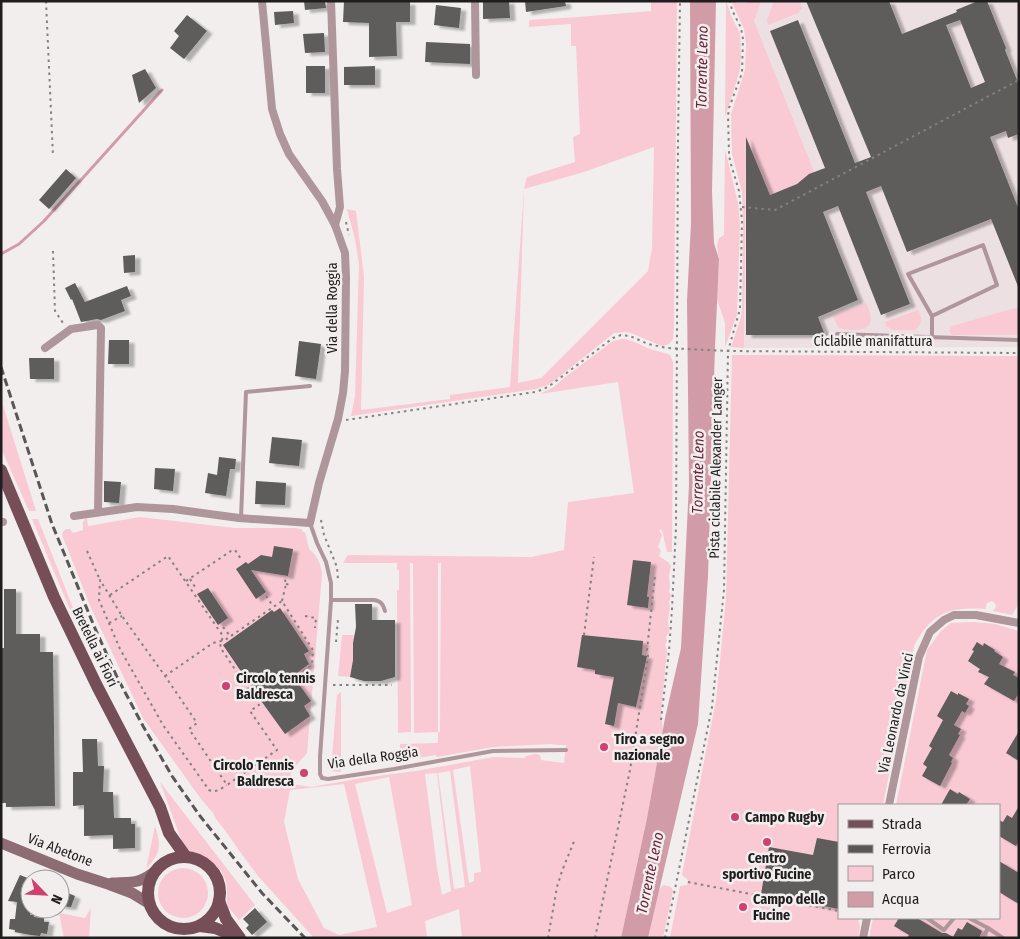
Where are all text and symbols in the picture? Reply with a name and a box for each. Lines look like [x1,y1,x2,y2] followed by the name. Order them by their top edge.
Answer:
[692,25,712,109] water label: Torrente Leno
[324,262,341,354] street label: Via della Roggia
[813,333,933,350] street label: Ciclabile manifattura
[706,377,726,559] street label: Pista ciclabile Alexander Langer
[688,430,708,514] water label: Torrente Leno
[68,604,122,690] street label: Bretella ai Fiori
[875,651,917,775] street label: Via Leonardo da Vinci
[236,670,315,703] place label: Circolo tennis Baldresca
[220,680,232,692] marker: Circolo tennis Baldresca
[614,731,685,764] place label: Tiro a segno nazionale
[598,741,610,753] marker: Tiro a segno nazionale
[327,743,419,773] street label: Via della Roggia
[213,757,294,790] place label: Circolo Tennis Baldresca
[298,767,310,779] marker: Circolo Tennis Baldresca
[838,804,1000,919] legend
[745,809,824,826] place label: Campo Rugby
[729,811,741,823] marker: Campo Rugby
[882,815,922,833] text: Strada
[25,830,95,870] street label: Via Abetone
[633,830,667,916] water label: Torrente Leno
[761,836,773,848] marker: Centro sportivo Fucine
[882,840,931,858] text: Ferrovia
[723,850,811,883] place label: Centro sportivo Fucine
[882,865,915,883] text: Parco
[20,869,70,919] north arrow
[882,890,919,908] text: Acqua
[753,891,825,924] place label: Campo delle Fucine
[47,892,66,906] text: N
[737,901,749,913] marker: Campo delle Fucine

